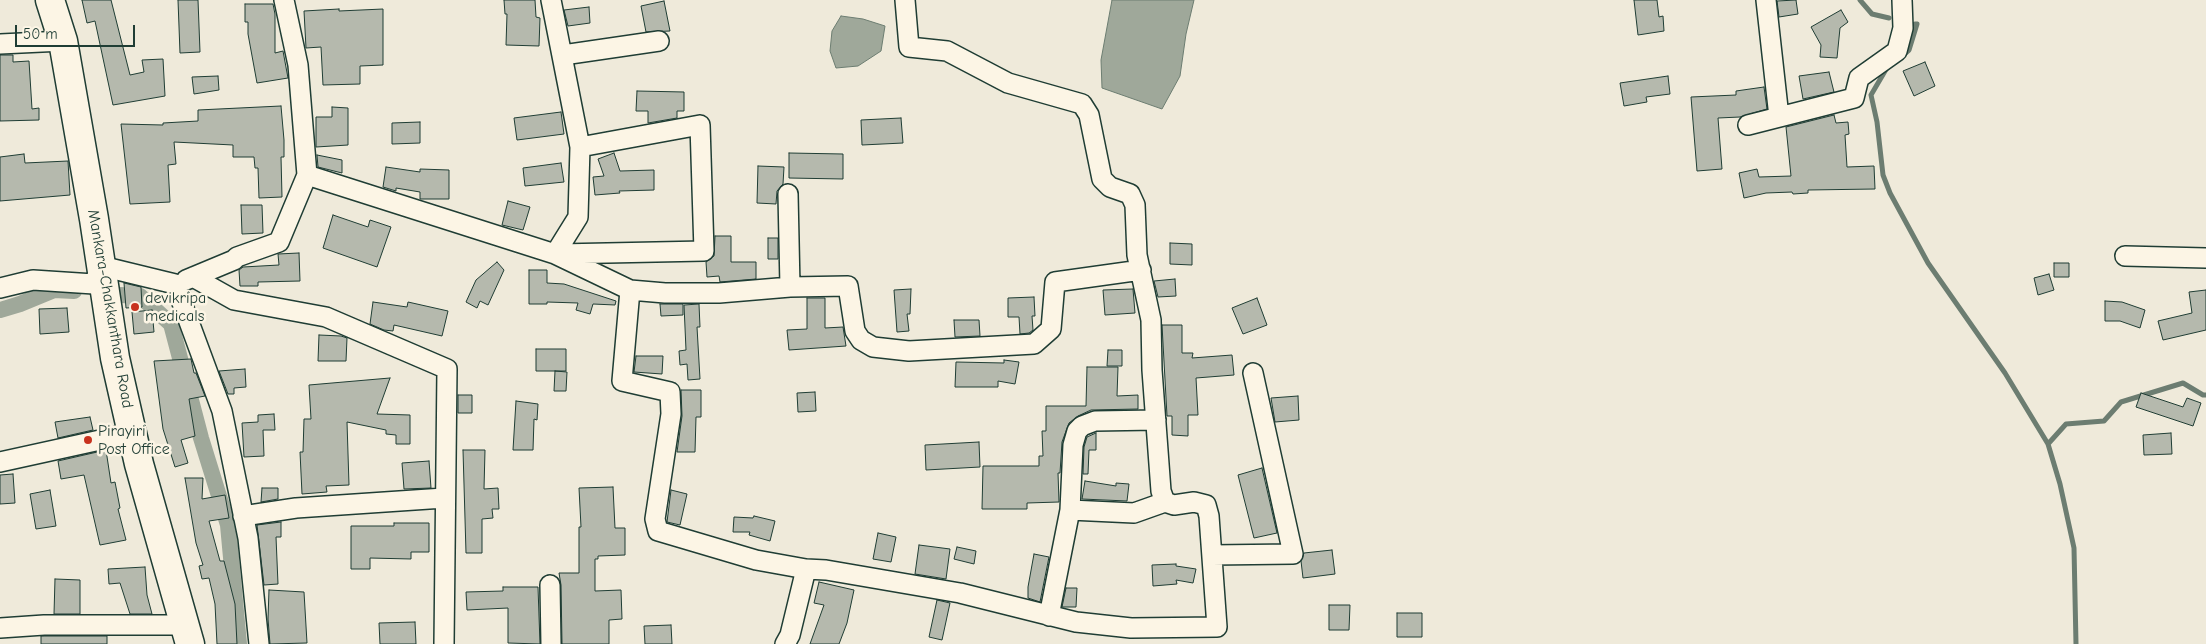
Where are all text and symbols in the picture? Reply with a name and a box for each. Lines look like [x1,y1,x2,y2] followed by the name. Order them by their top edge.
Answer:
[18,15,138,47] scale bar
[23,25,58,43] text: 50 m
[83,208,137,410] street label: Mankara-Chakkanthara Road
[145,288,206,326] place label: devikripa medicals
[129,301,141,313] marker: devikripa medicals
[98,421,170,459] place label: Pirayiri Post Office
[82,434,94,446] marker: Pirayiri Post Office

